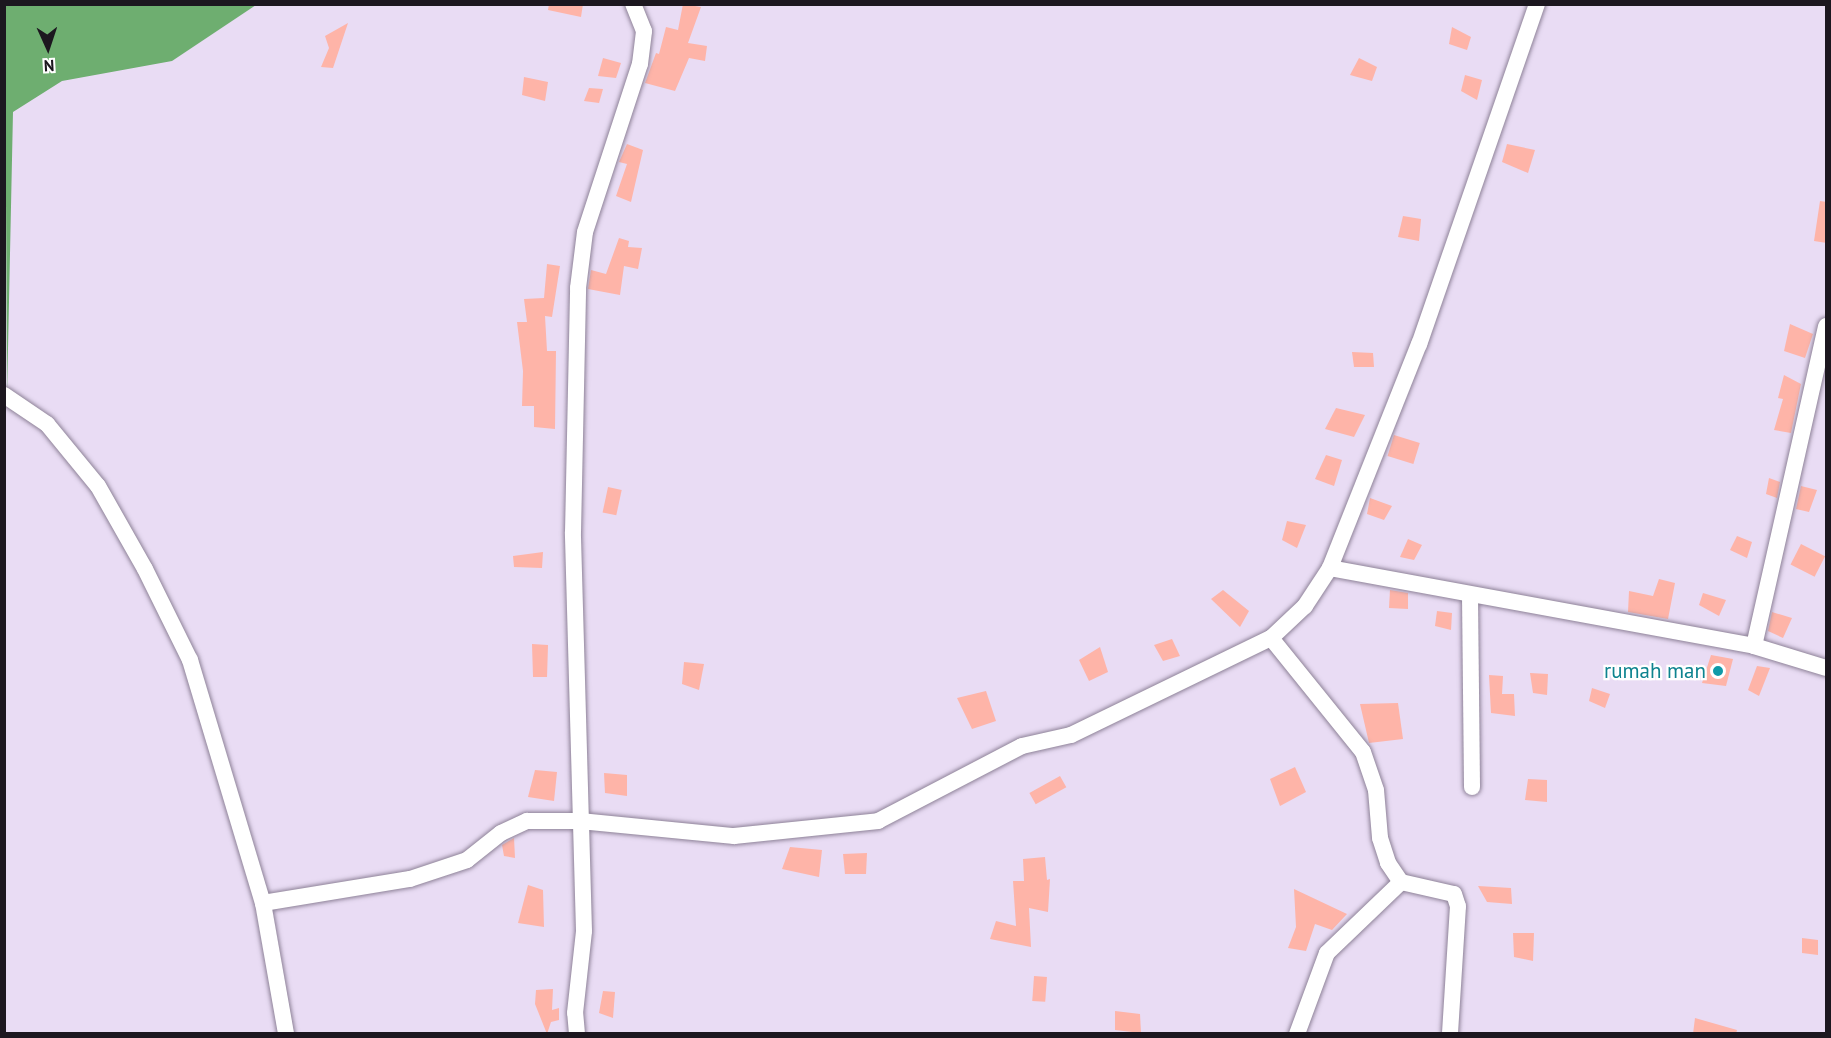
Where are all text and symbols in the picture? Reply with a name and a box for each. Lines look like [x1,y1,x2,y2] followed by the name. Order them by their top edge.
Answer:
[18,18,78,78] north arrow
[43,56,55,76] text: N
[1604,658,1706,684] place label: rumah man
[1711,664,1725,678] marker: rumah man

